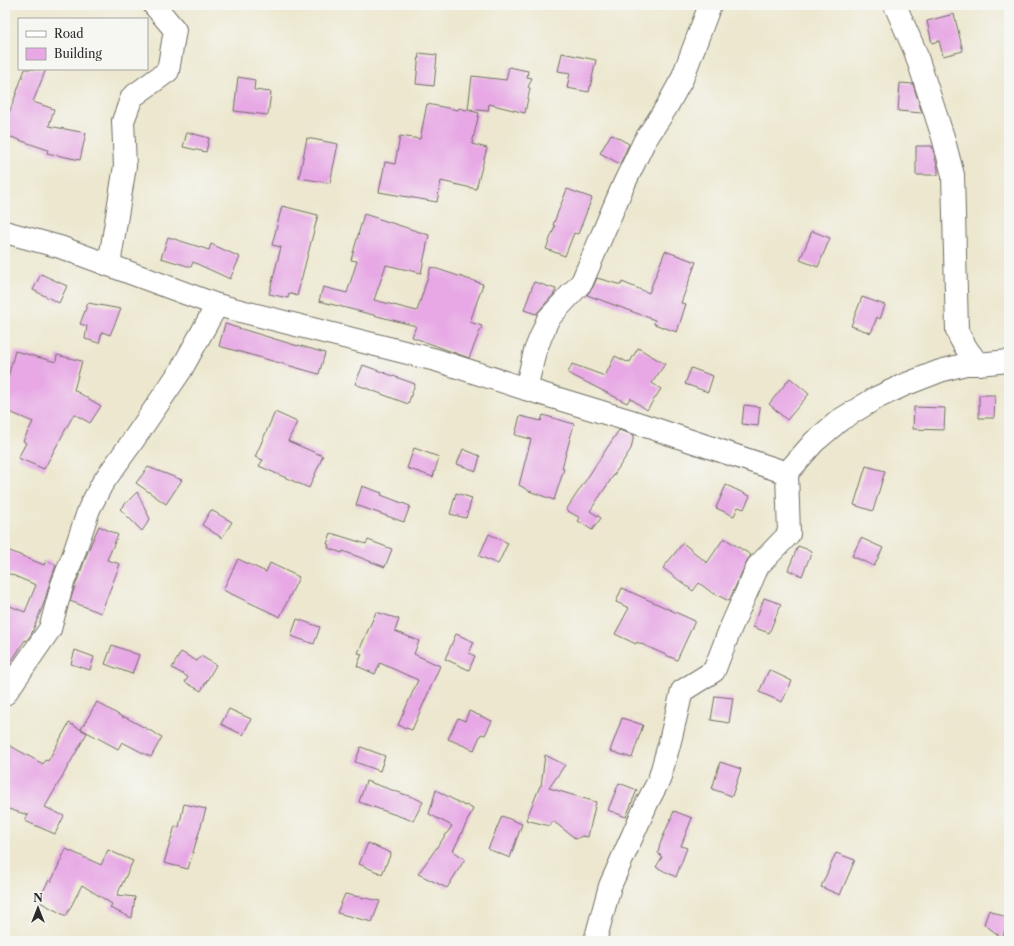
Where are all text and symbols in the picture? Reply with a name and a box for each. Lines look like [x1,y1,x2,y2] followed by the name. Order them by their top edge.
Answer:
[18,18,148,70] legend
[54,26,84,41] text: Road
[54,46,102,61] text: Building
[18,888,58,928] north arrow
[33,891,43,905] text: N

